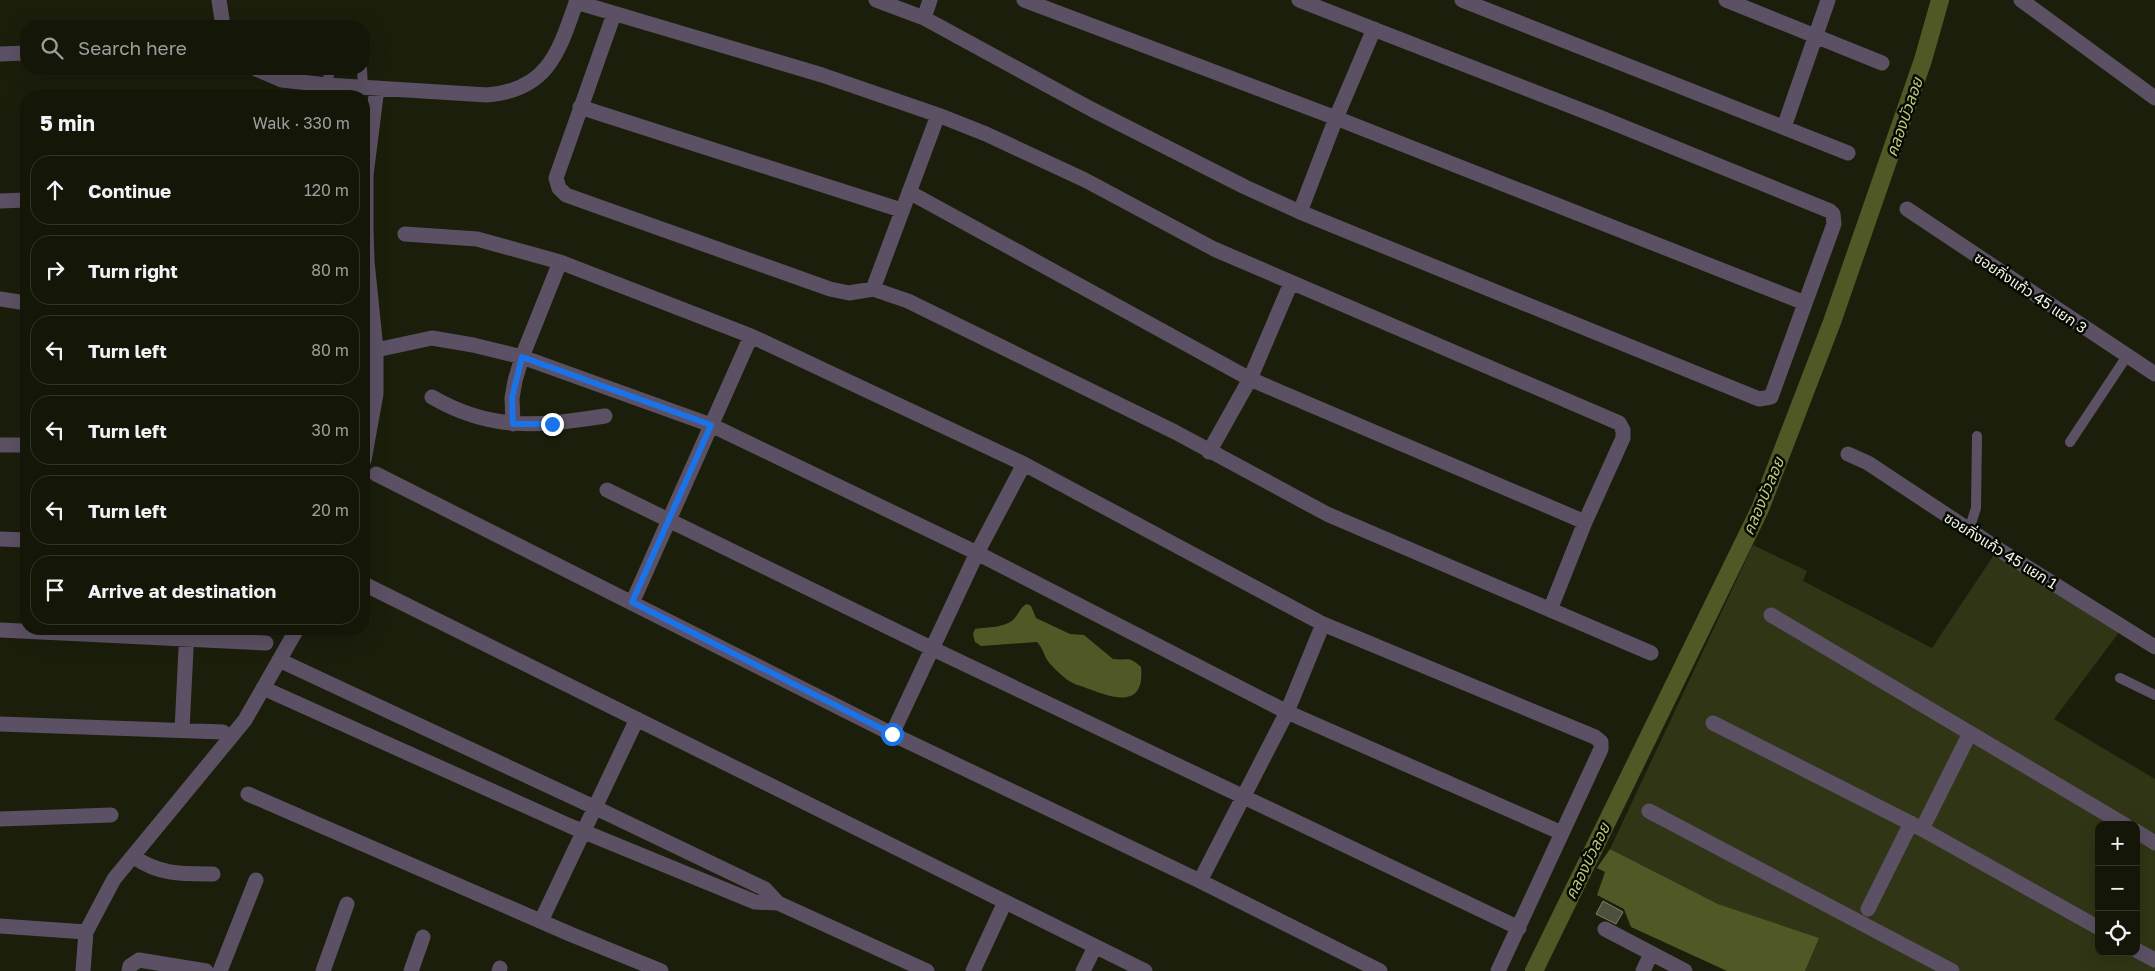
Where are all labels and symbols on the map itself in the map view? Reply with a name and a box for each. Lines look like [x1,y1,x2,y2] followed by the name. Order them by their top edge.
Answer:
[1881,74,1927,159] water label: คลองบัวลอย
[1971,248,2091,336] street label: ซอยกิ่งแก้ว 45 แยก 3
[541,413,564,436] route end
[1738,453,1789,538] water label: คลองบัวลอย
[1941,508,2061,592] street label: ซอยกิ่งแก้ว 45 แยก 1
[881,723,904,746] route start
[1560,818,1615,902] water label: คลองบัวลอย

